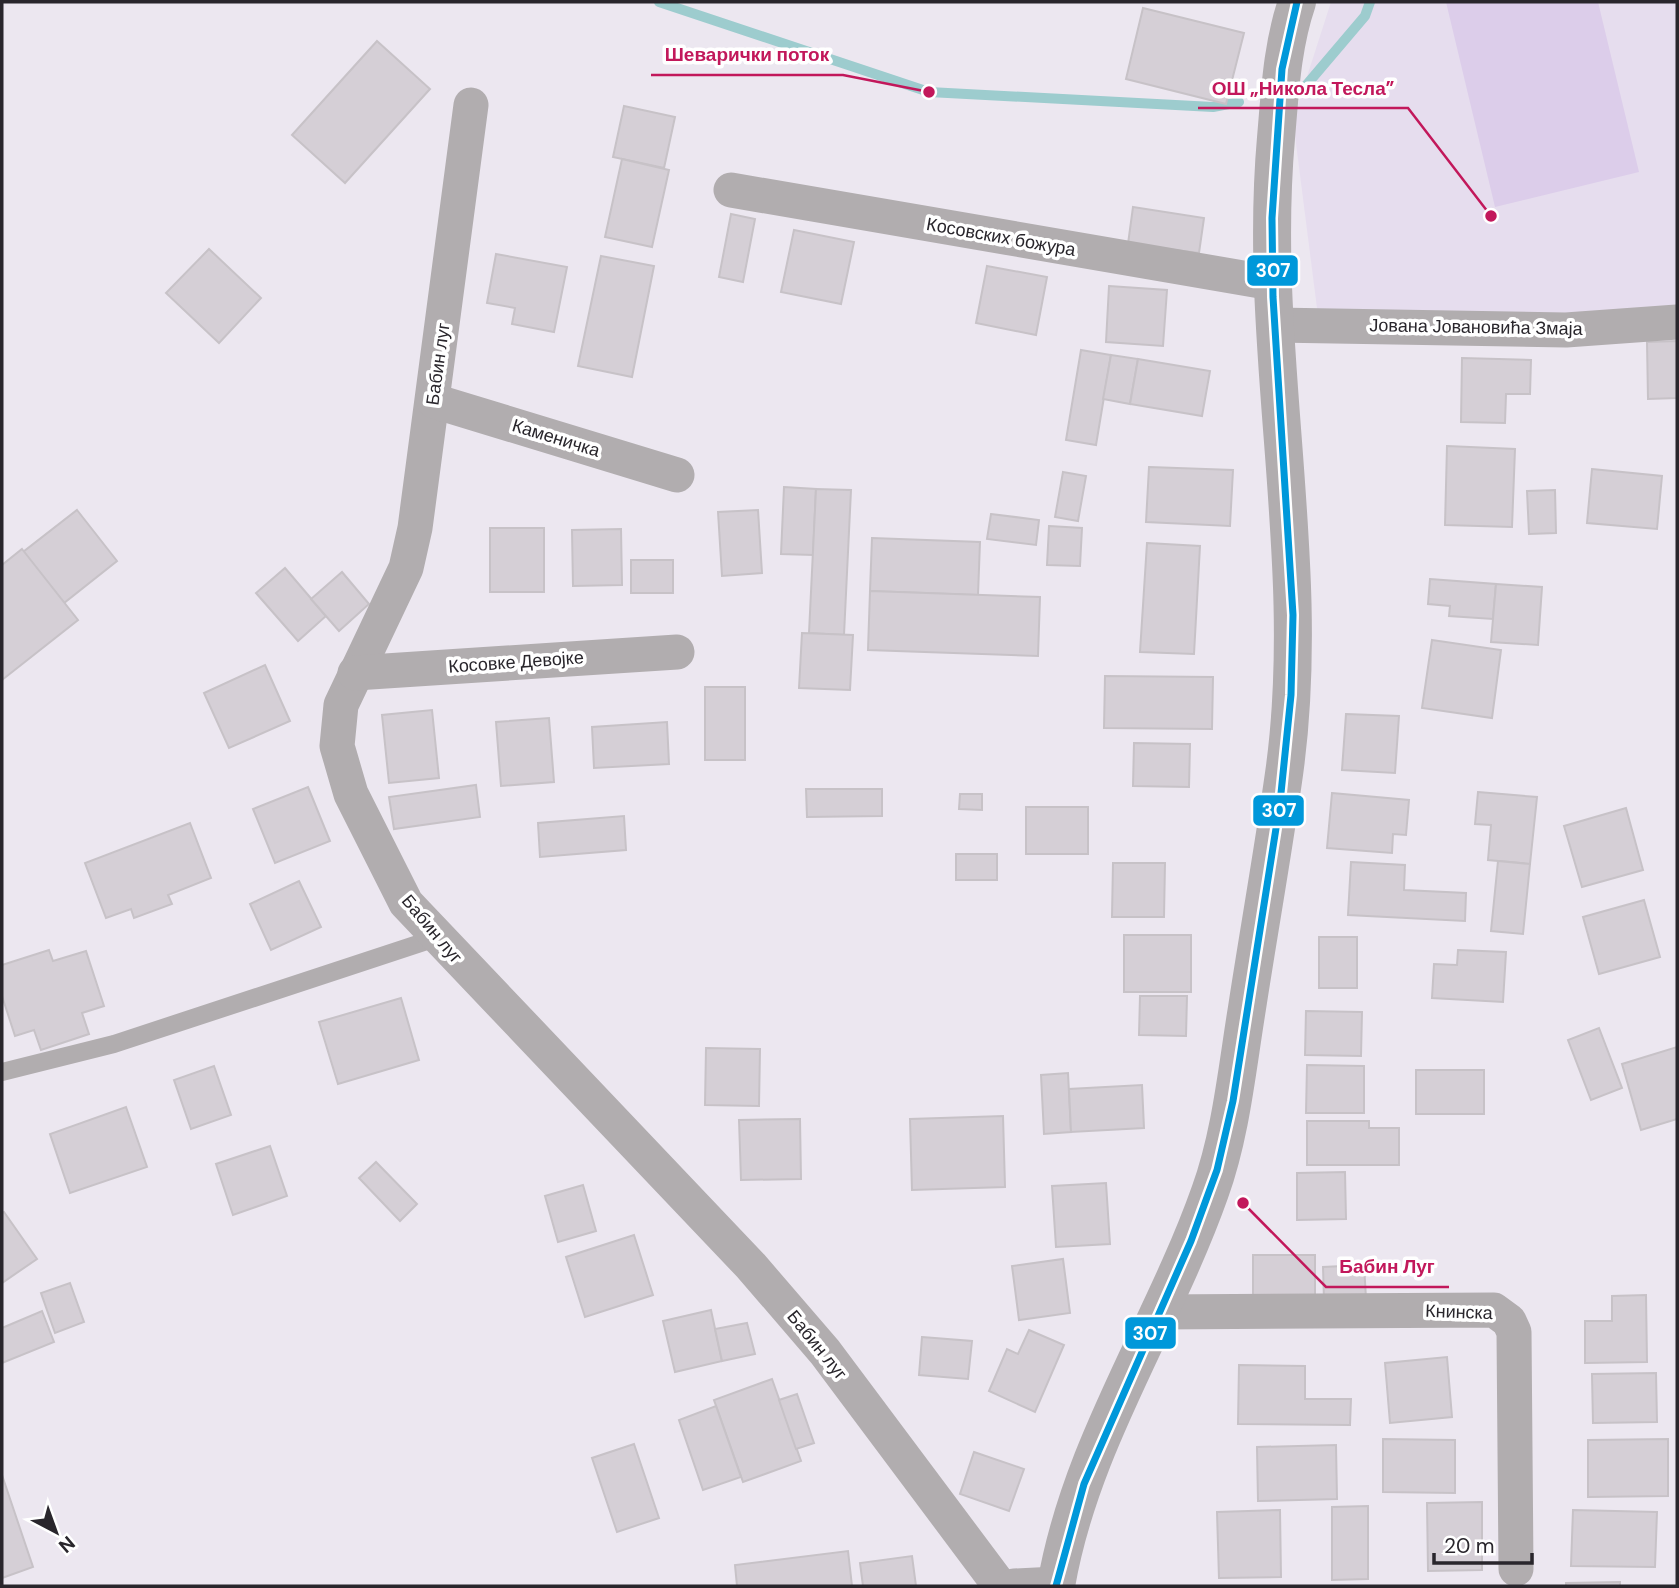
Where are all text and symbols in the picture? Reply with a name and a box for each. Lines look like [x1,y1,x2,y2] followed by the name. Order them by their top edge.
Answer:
[651,35,843,75] callout: Шеварички поток
[665,42,830,67] text: Шеварички поток
[1198,68,1408,108] callout: ОШ „Никола Тесла”
[1212,76,1395,101] text: ОШ „Никола Тесла”
[925,212,1078,262] street label: Косовских божура
[1246,254,1299,287] line badge: 307
[1256,258,1290,283] text: 307
[1369,313,1584,341] street label: Јована Јовановића Змаја
[420,321,456,407] street label: Бабин луг
[509,413,604,463] street label: Каменичка
[447,645,585,679] street label: Косовке Девојке
[1252,794,1305,827] line badge: 307
[1262,798,1296,823] text: 307
[396,890,468,969] street label: Бабин луг
[1326,1247,1449,1287] callout: Бабин Луг
[1339,1254,1435,1279] text: Бабин Луг
[1425,1299,1494,1325] street label: Книнска
[782,1305,853,1385] street label: Бабин луг
[1124,1316,1177,1350] line badge: 307
[1133,1321,1167,1346] text: 307
[21,1497,91,1567] north arrow
[1434,1522,1532,1566] scale bar
[53,1530,80,1558] text: N
[1444,1532,1495,1560] text: 20 m

